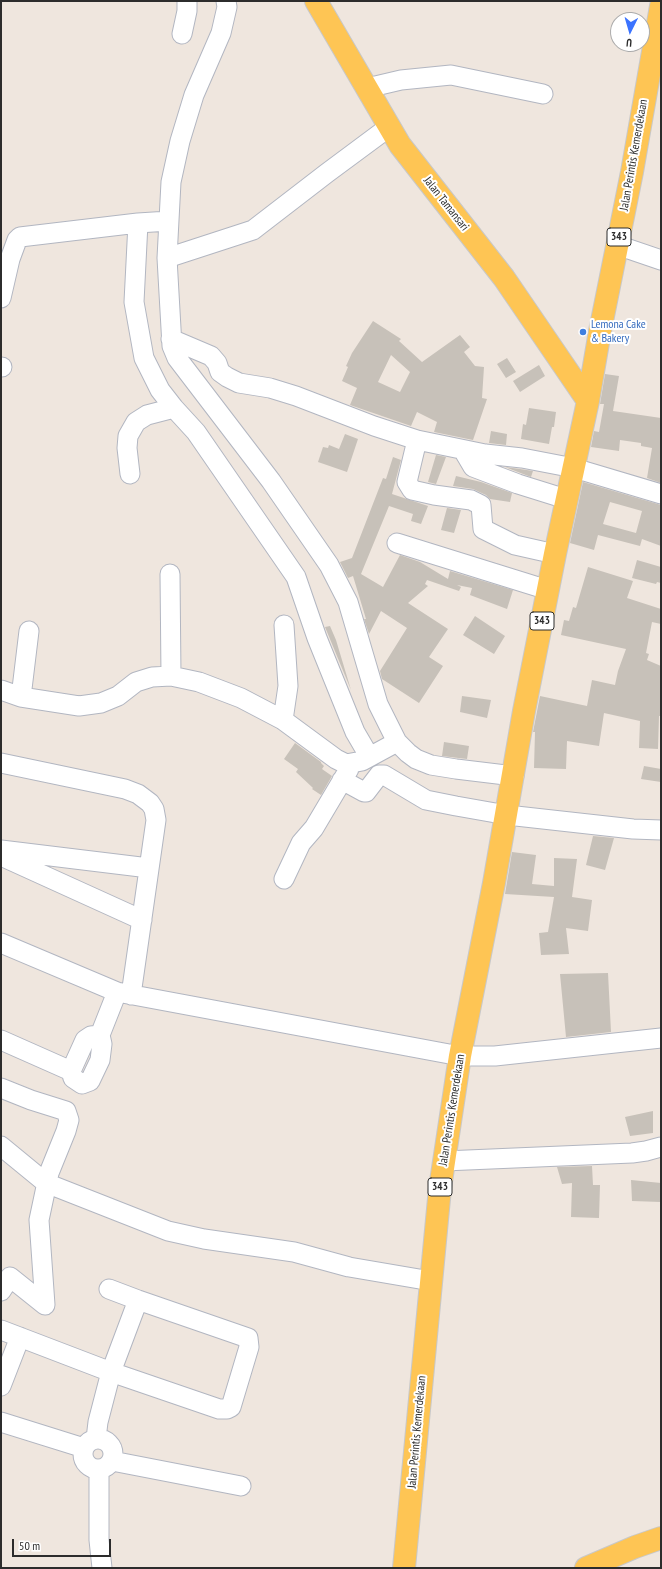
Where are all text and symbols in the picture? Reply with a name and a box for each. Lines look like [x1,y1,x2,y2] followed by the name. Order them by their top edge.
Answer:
[610,12,650,52] north arrow
[626,36,632,50] text: U
[617,98,651,212] street label: Jalan Perintis Kemerdekaan
[420,174,472,234] street label: Jalan Tamansari
[607,228,631,246] road number: 343
[591,318,646,346] place label: Lemona Cake & Bakery
[578,327,588,337] marker: Lemona Cake & Bakery
[530,612,554,630] road number: 343
[436,1053,468,1167] street label: Jalan Perintis Kemerdekaan
[428,1178,452,1196] road number: 343
[405,1375,429,1489] street label: Jalan Perintis Kemerdekaan
[14,1531,113,1557] scale bar
[19,1538,40,1553] text: 50 m

